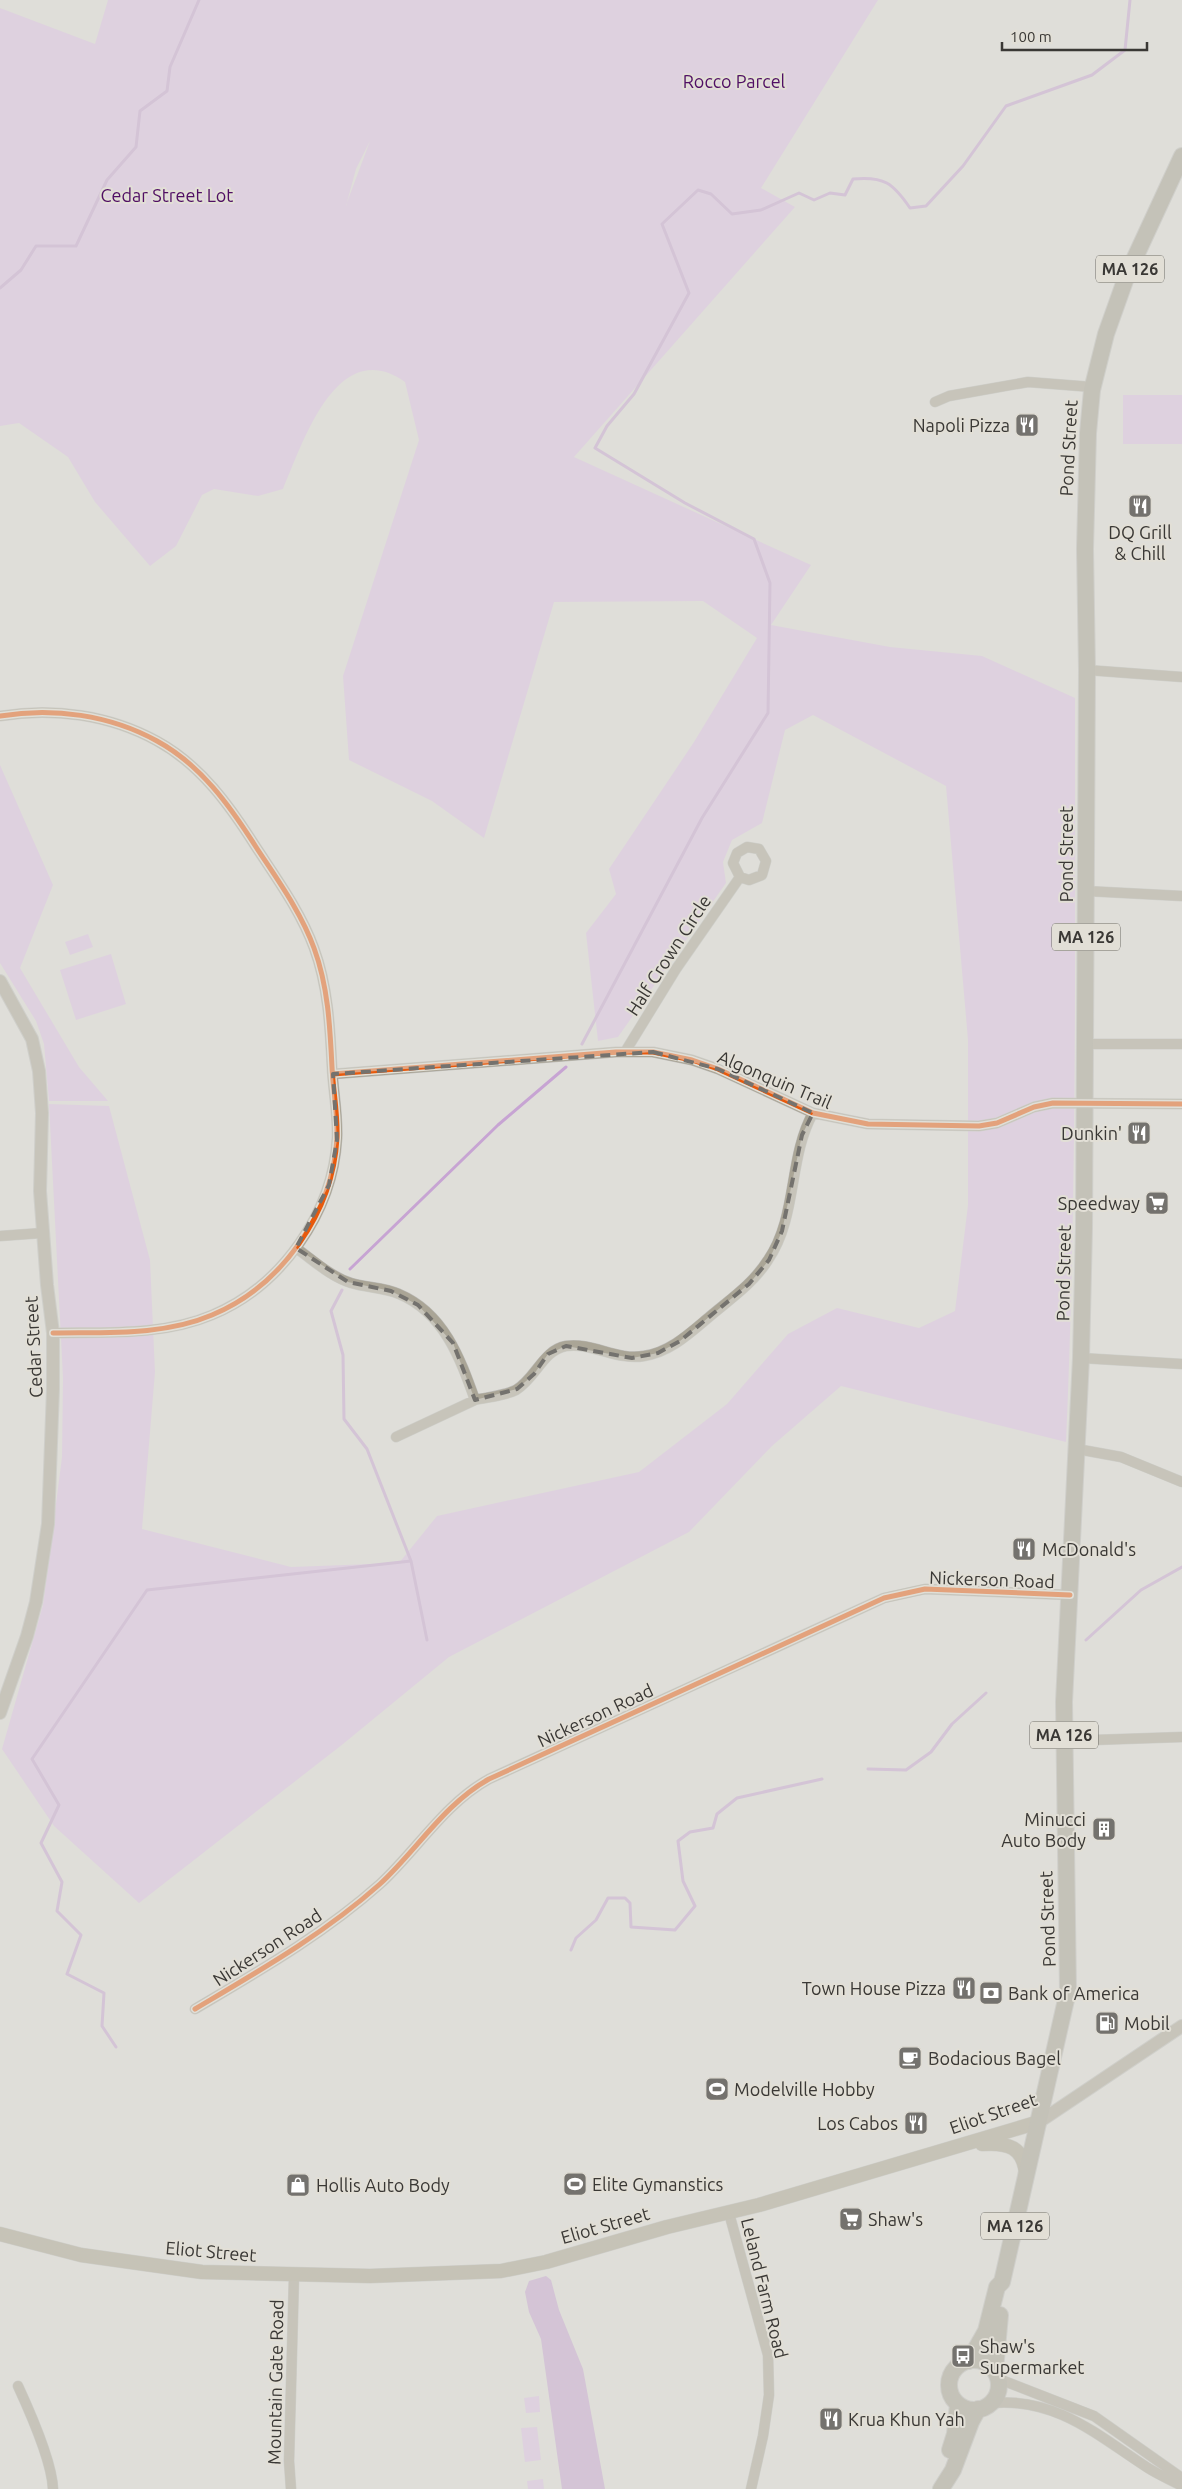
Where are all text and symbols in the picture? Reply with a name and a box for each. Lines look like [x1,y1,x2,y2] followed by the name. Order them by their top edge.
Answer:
[1002,20,1147,52] scale bar
[1010,28,1052,45] text: 100 m
[683,71,786,91] park label: Rocco Parcel
[101,185,233,205] park label: Cedar Street Lot
[1096,255,1164,282] road number: MA 126
[1055,399,1081,497] street label: Pond Street
[1014,412,1040,438] restaurant icon: Napoli Pizza
[913,415,1010,435] place label: Napoli Pizza
[1127,493,1153,519] restaurant icon: DQ Grill & Chill
[1108,522,1172,563] place label: DQ Grill & Chill
[1056,806,1076,902] street label: Pond Street
[622,891,714,1019] street label: Half Crown Circle
[1052,924,1120,950] road number: MA 126
[715,1046,835,1112] street label: Algonquin Trail
[1126,1120,1152,1146] restaurant icon: Dunkin'
[1061,1123,1122,1143] place label: Dunkin'
[1144,1190,1170,1216] supermarket icon: Speedway
[1058,1193,1140,1213] place label: Speedway
[1052,1225,1074,1321] street label: Pond Street
[20,1296,46,1398] street label: Cedar Street
[1011,1536,1037,1562] restaurant icon: McDonald's
[1042,1539,1136,1559] place label: McDonald's
[929,1567,1055,1591] street label: Nickerson Road
[534,1679,656,1751] street label: Nickerson Road
[1030,1722,1098,1748] road number: MA 126
[1001,1809,1086,1850] place label: Minucci Auto Body
[1091,1816,1117,1842] building icon: Minucci Auto Body
[1035,1871,1059,1967] street label: Pond Street
[209,1904,325,1990] street label: Nickerson Road
[951,1975,977,2001] restaurant icon: Town House Pizza
[802,1978,946,1998] place label: Town House Pizza
[978,1980,1004,2006] bank icon: Bank of America
[1008,1983,1140,2003] place label: Bank of America
[1094,2010,1120,2036] fuel station icon: Mobil
[1124,2013,1170,2033] place label: Mobil
[897,2045,923,2071] cafe icon: Bodacious Bagel
[928,2048,1061,2068] place label: Bodacious Bagel
[704,2076,730,2102] sports icon: Modelville Hobby
[734,2079,875,2099] place label: Modelville Hobby
[947,2089,1039,2137] street label: Eliot Street
[903,2110,929,2136] restaurant icon: Los Cabos
[817,2113,898,2133] place label: Los Cabos
[562,2171,588,2197] sports icon: Elite Gymanstics
[285,2172,311,2198] shop icon: Hollis Auto Body
[592,2174,723,2194] place label: Elite Gymanstics
[316,2175,450,2195] place label: Hollis Auto Body
[558,2203,652,2247] street label: Eliot Street
[838,2206,864,2232] supermarket icon: Shaw's
[868,2209,923,2229] place label: Shaw's
[981,2212,1049,2240] road number: MA 126
[738,2216,792,2360] street label: Leland Farm Road
[165,2237,257,2265] street label: Eliot Street
[264,2299,286,2465] street label: Mountain Gate Road
[980,2336,1084,2377] place label: Shaw's Supermarket
[950,2343,976,2369] bus stop icon: Shaw's Supermarket
[818,2406,844,2432] restaurant icon: Krua Khun Yah
[848,2409,965,2429] place label: Krua Khun Yah

